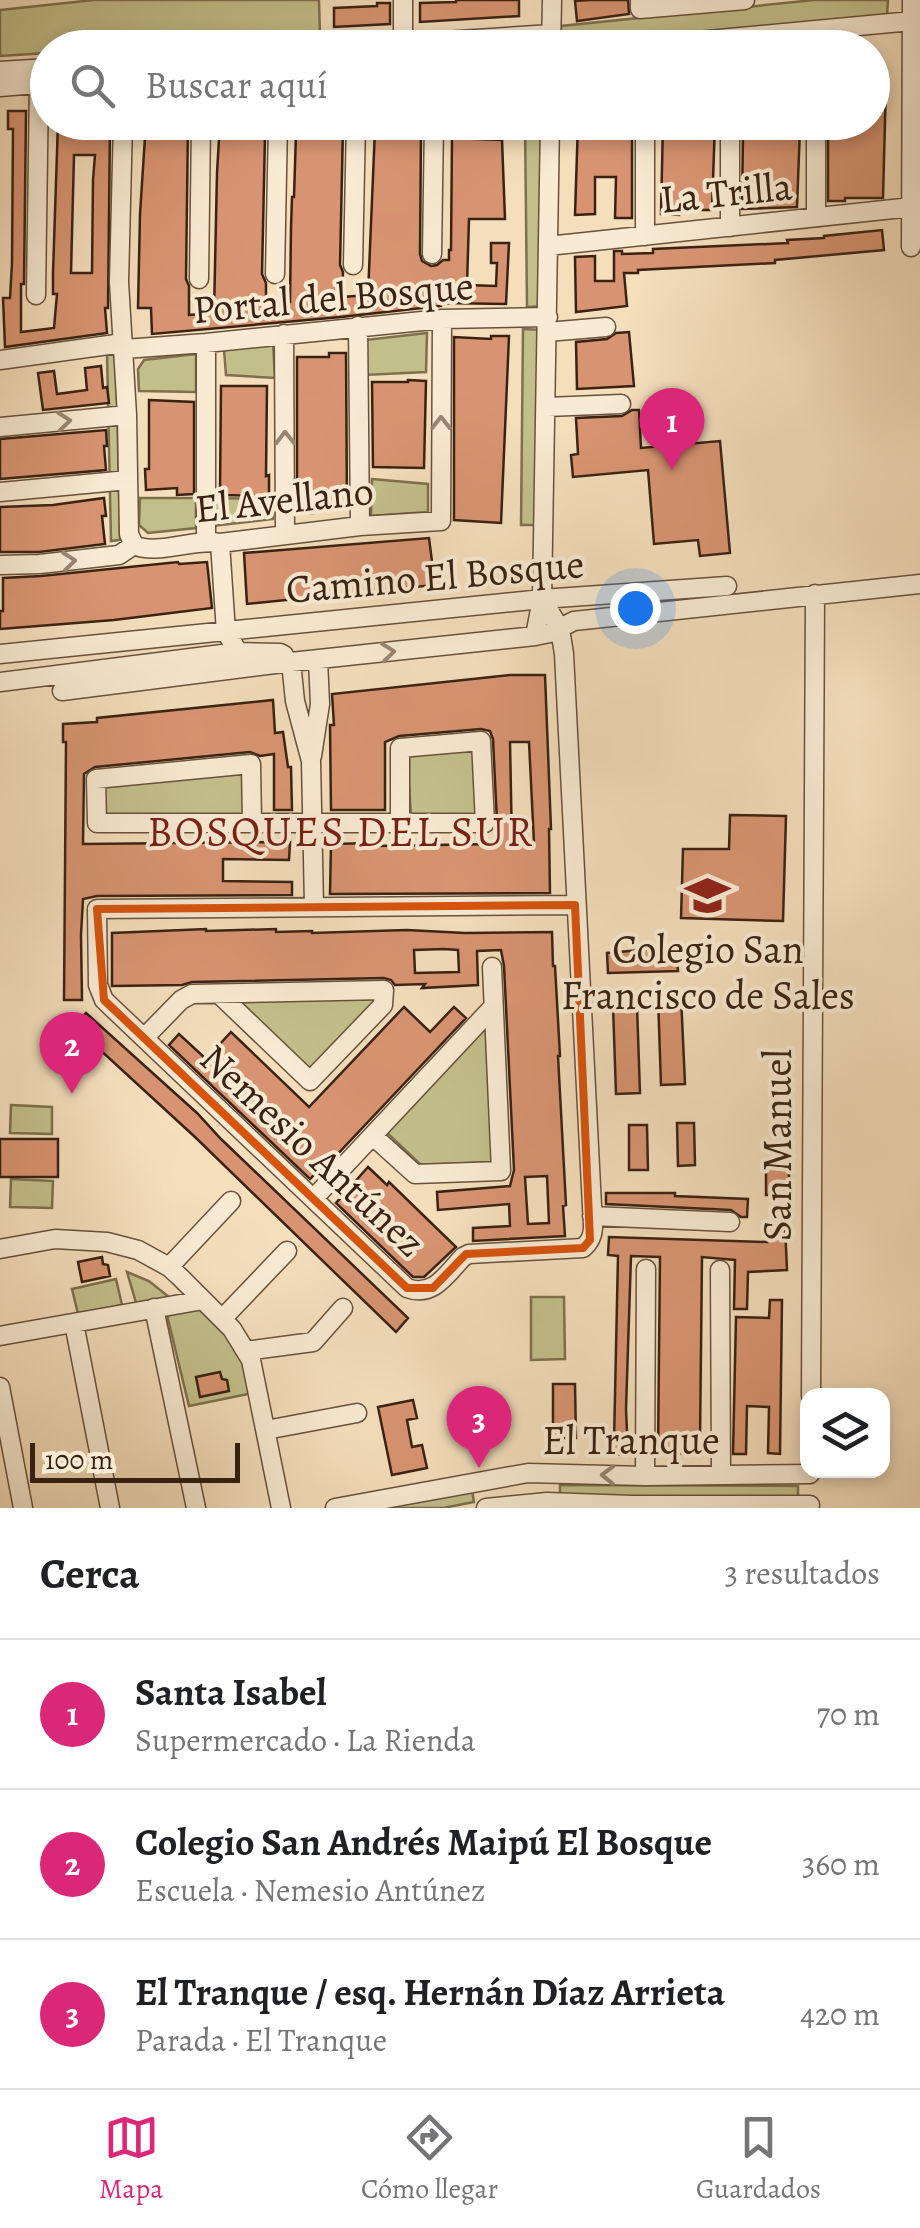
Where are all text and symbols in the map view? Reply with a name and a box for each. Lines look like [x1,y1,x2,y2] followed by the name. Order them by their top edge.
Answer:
[30,30,890,140] search box
[65,58,120,113] icon: search
[145,59,328,111] text: Buscar aquí
[657,158,795,227] street label: La Trilla
[190,258,476,337] street label: Portal del Bosque
[640,388,704,470] pin: 1
[56,411,72,433] one-way arrow
[430,415,452,430] one-way arrow
[274,429,295,445] one-way arrow
[192,463,376,536] street label: El Avellano
[284,536,586,617] street label: Camino El Bosque
[61,550,77,572] one-way arrow
[610,583,661,634] your location
[380,642,396,663] one-way arrow
[147,803,535,860] district label: BOSQUES DEL SUR
[684,872,732,920] school or university icon: Colegio San Francisco de Sales
[561,922,855,1023] place label: Colegio San Francisco de Sales
[40,1012,104,1094] pin: 2
[188,1031,437,1269] street label: Nemesio Antúnez
[750,1049,805,1241] street label: San Manuel
[446,1386,512,1468] pin: 3
[800,1388,890,1478] map controls
[800,1388,890,1478] button: layers
[542,1413,720,1468] street label: El Tranque
[30,1438,240,1482] scale bar
[45,1441,113,1479] text: 100 m
[599,1465,615,1486] one-way arrow
[40,1545,139,1602] text: Cerca
[725,1551,880,1595] text: 3 resultados
[135,1666,326,1718] text: Santa Isabel
[67,1692,78,1736] text: 1
[817,1692,880,1736] text: 70 m
[135,1718,476,1762] text: Supermercado · La Rienda
[135,1816,712,1868] text: Colegio San Andrés Maipú El Bosque
[65,1842,80,1886] text: 2
[802,1842,880,1886] text: 360 m
[135,1868,486,1912] text: Escuela · Nemesio Antúnez
[135,1966,725,2018] text: El Tranque / esq. Hernán Díaz Arrieta
[66,1992,79,2036] text: 3
[800,1992,880,2036] text: 420 m
[135,2018,387,2062] text: Parada · El Tranque
[99,2110,163,2208] tab: Mapa
[361,2110,498,2208] tab: Cómo llegar
[696,2110,821,2208] tab: Guardados

